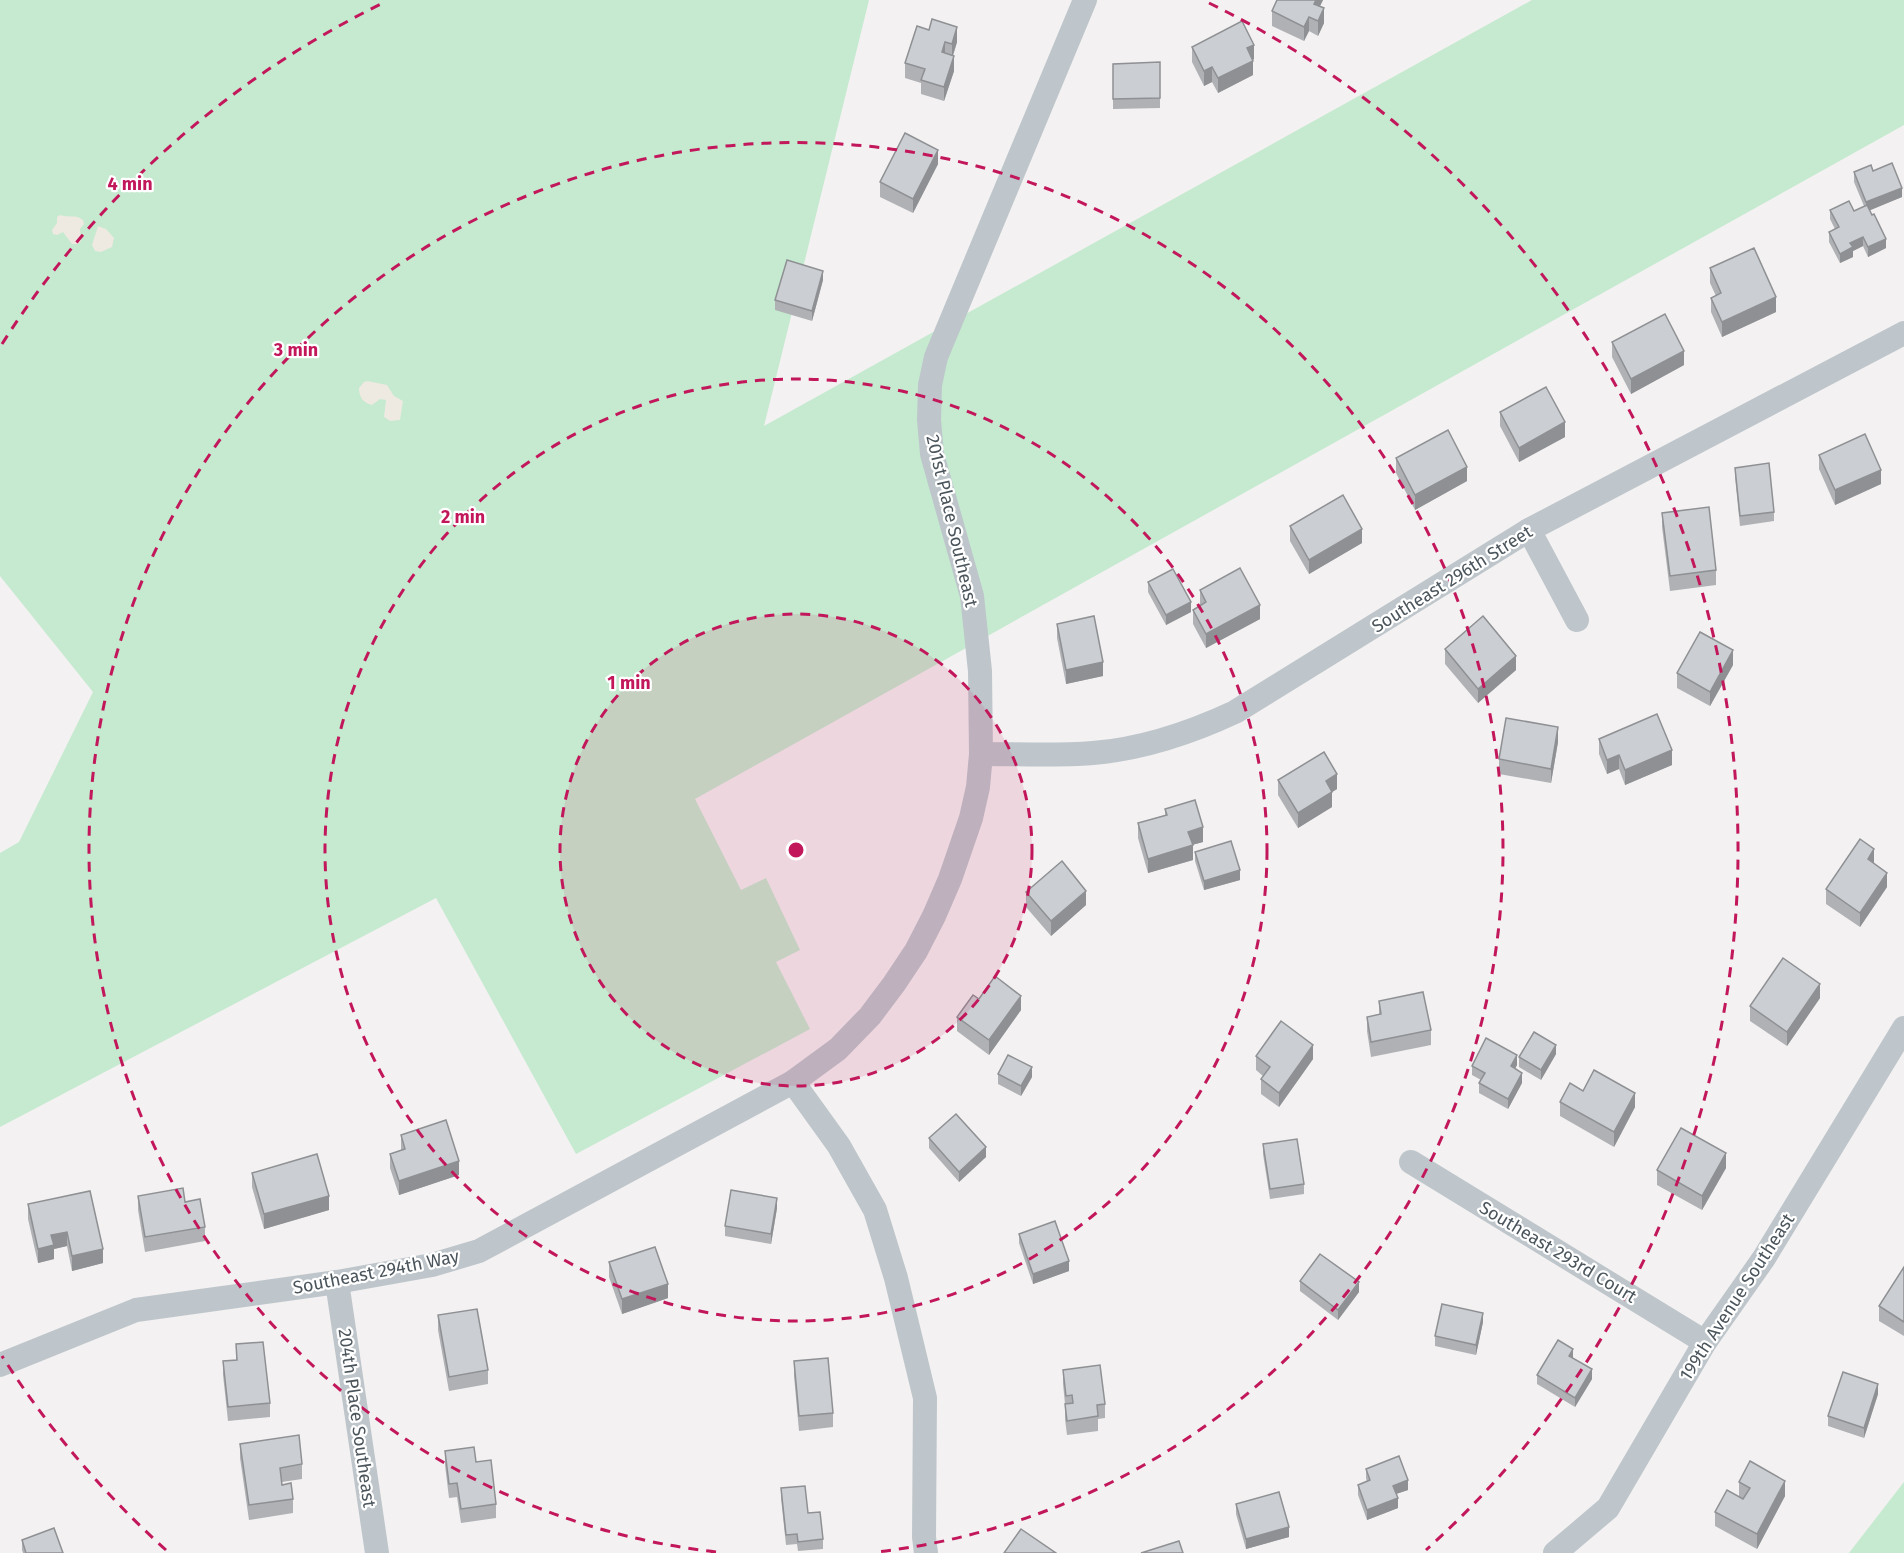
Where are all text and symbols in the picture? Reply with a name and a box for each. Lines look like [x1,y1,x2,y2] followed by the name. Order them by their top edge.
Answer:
[107,173,153,195] text: 4 min
[273,339,318,361] text: 3 min
[921,433,983,610] street label: 201st Place Southeast
[441,506,485,528] text: 2 min
[1368,520,1537,637] street label: Southeast 296th Street
[607,672,651,694] text: 1 min
[786,840,806,860] centre of rings
[1475,1196,1641,1308] street label: Southeast 293rd Court
[1675,1209,1800,1385] street label: 199th Avenue Southeast
[291,1245,461,1299] street label: Southeast 294th Way
[334,1327,381,1509] street label: 204th Place Southeast

